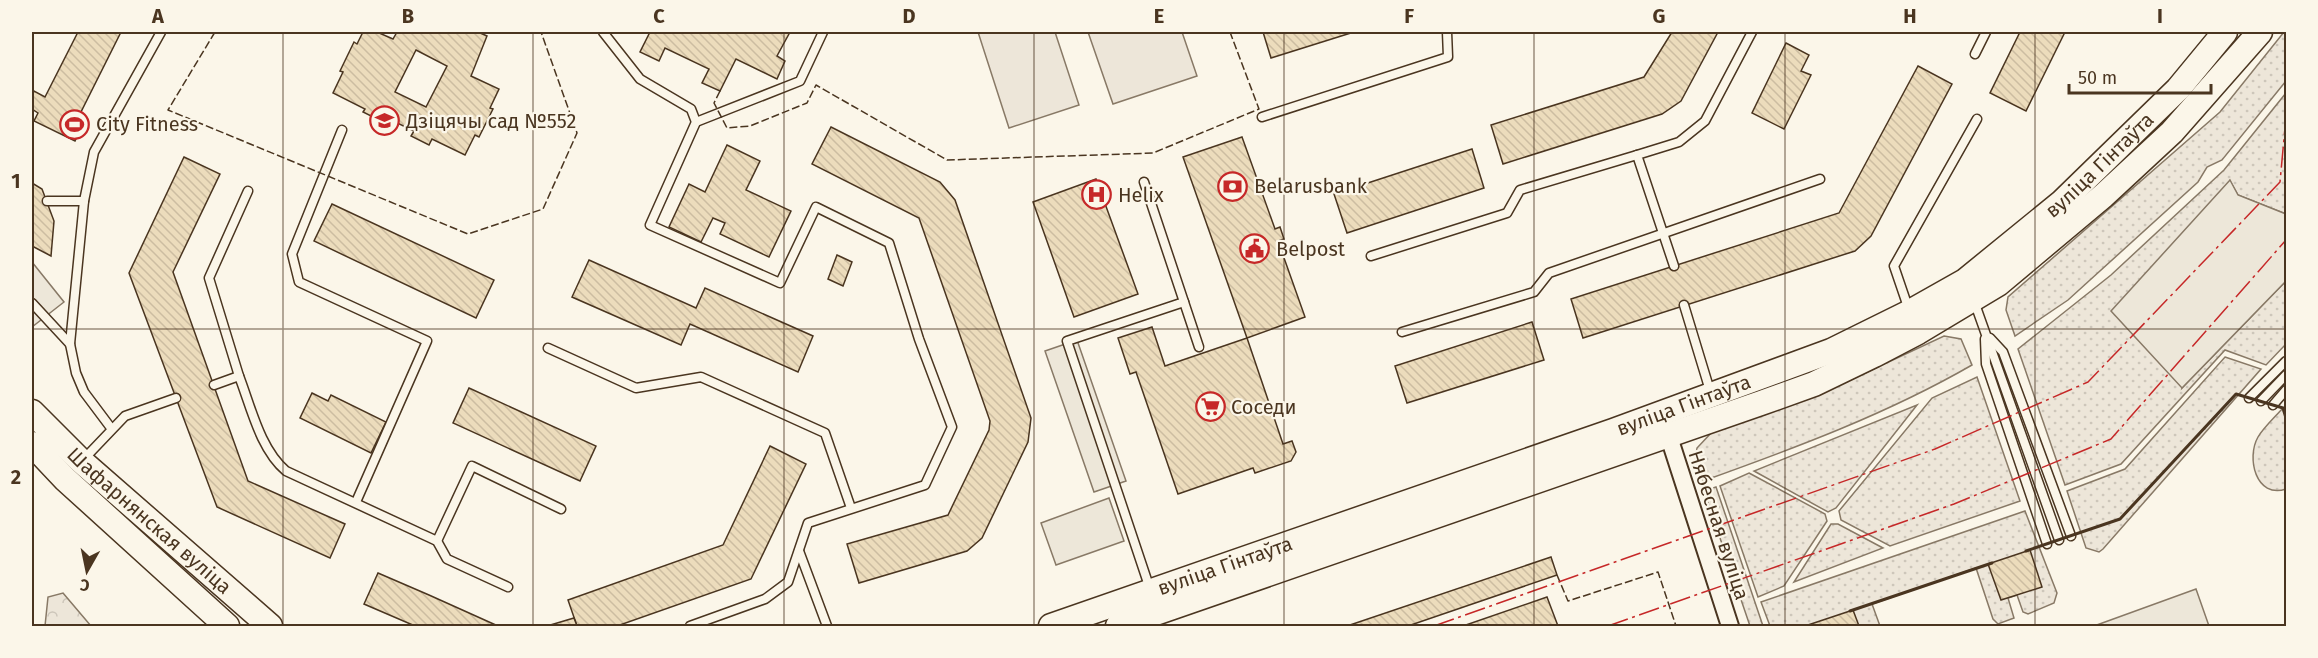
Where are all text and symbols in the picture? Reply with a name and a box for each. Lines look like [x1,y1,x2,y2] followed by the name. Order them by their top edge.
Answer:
[151,4,165,28] text: A
[402,4,414,28] text: B
[653,4,665,28] text: C
[902,4,916,28] text: D
[1154,4,1164,28] text: E
[1404,4,1414,28] text: F
[1653,4,1665,28] text: G
[1903,4,1917,28] text: H
[2157,4,2163,28] text: I
[2069,57,2212,95] scale bar
[2078,67,2117,89] text: 50 m
[369,105,401,137] school or university icon: Дзіцячы сад №552
[2040,107,2159,223] street label: вуліца Гінтаўта
[59,108,91,140] sports icon: City Fitness
[405,109,576,133] place label: Дзіцячы сад №552
[96,112,198,136] place label: City Fitness
[11,169,21,193] text: 1
[1217,170,1249,202] bank icon: Belarusbank
[1254,174,1368,198] place label: Belarusbank
[1081,179,1113,211] hospital icon: Helix
[1118,183,1164,207] place label: Helix
[1239,233,1271,265] public building icon: Belpost
[1276,237,1346,261] place label: Belpost
[1613,370,1754,441] street label: вуліца Гінтаўта
[1194,391,1226,423] supermarket icon: Соседи
[1231,395,1297,419] place label: Соседи
[62,442,236,599] street label: Шафарнянская вуліца
[1683,447,1755,603] street label: Нябесная вуліца
[11,465,21,489] text: 2
[1154,531,1295,600] street label: вуліца Гінтаўта
[57,541,117,601] north arrow
[78,575,91,595] text: С

